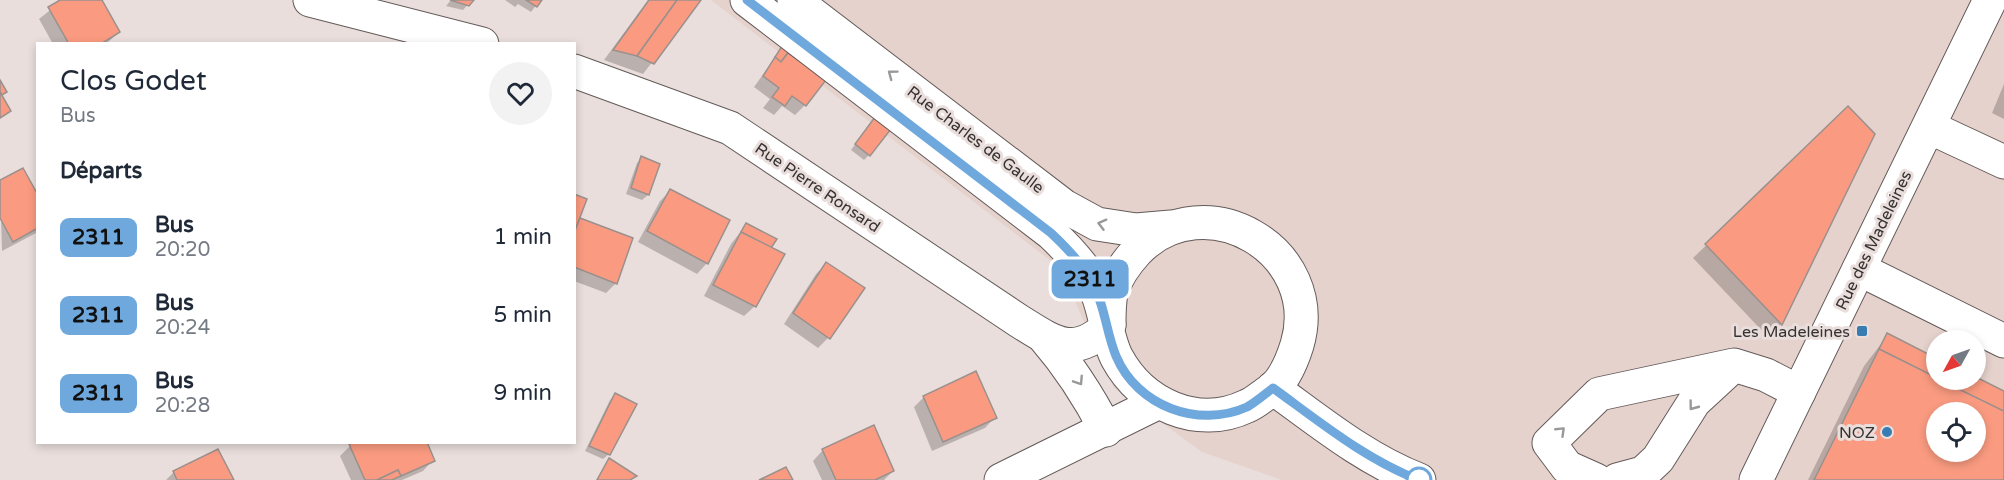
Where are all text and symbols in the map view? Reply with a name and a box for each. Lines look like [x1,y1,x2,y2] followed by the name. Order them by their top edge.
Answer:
[489,62,552,125] button: heart
[60,64,207,98] text: Clos Godet
[888,71,899,82] one-way arrow
[903,82,1048,198] street label: Rue Charles de Gaulle
[60,104,96,128] text: Bus
[751,138,884,237] street label: Rue Pierre Ronsard
[60,158,142,184] text: Départs
[1831,168,1916,313] street label: Rue des Madeleines
[155,212,194,238] text: Bus
[1097,219,1107,232] one-way arrow
[493,224,552,250] text: 1 min
[72,225,125,250] text: 2311
[155,238,210,262] text: 20:20
[1048,260,1132,298] line badge: 2311
[1064,267,1116,292] text: 2311
[155,290,194,316] text: Bus
[493,302,552,328] text: 5 min
[72,303,125,328] text: 2311
[155,316,210,340] text: 20:24
[1733,322,1850,342] place label: Les Madeleines
[1855,324,1869,338] marker: Les Madeleines
[1926,330,1986,390] north arrow
[1926,330,1986,462] map controls
[155,368,194,394] text: Bus
[1071,374,1082,385] one-way arrow
[493,380,552,406] text: 9 min
[72,381,125,406] text: 2311
[155,394,210,418] text: 20:28
[1689,399,1700,410] one-way arrow
[1926,402,1986,462] button: locate
[1839,423,1875,443] place label: NOZ
[1880,425,1894,439] marker: NOZ
[1553,428,1564,439] one-way arrow
[1406,467,1432,480] unlabelled marker

